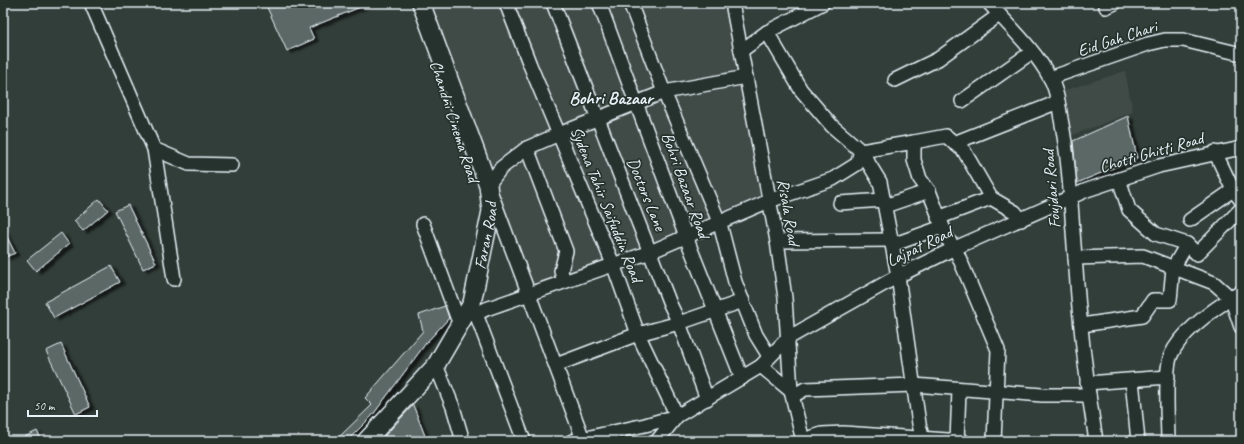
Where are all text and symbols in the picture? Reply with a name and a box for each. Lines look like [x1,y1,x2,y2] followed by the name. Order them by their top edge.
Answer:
[1075,15,1161,61] street label: Eid Gah Chari
[425,58,485,187] street label: Chandni Cinema Road
[569,87,655,109] district label: Bohri Bazaar
[566,123,648,287] street label: Sydena Tahir Saifuddin Road
[1097,127,1208,177] street label: Chotti Ghitti Road
[657,130,715,244] street label: Bohri Bazaar Road
[1037,146,1065,229] street label: Foujdari Road
[622,155,671,235] street label: Doctors Lane
[772,177,805,249] street label: Risala Road
[469,198,503,271] street label: Faran Road
[883,221,957,271] street label: Lajpat Road
[28,392,97,418] scale bar
[34,398,56,414] text: 50 m

